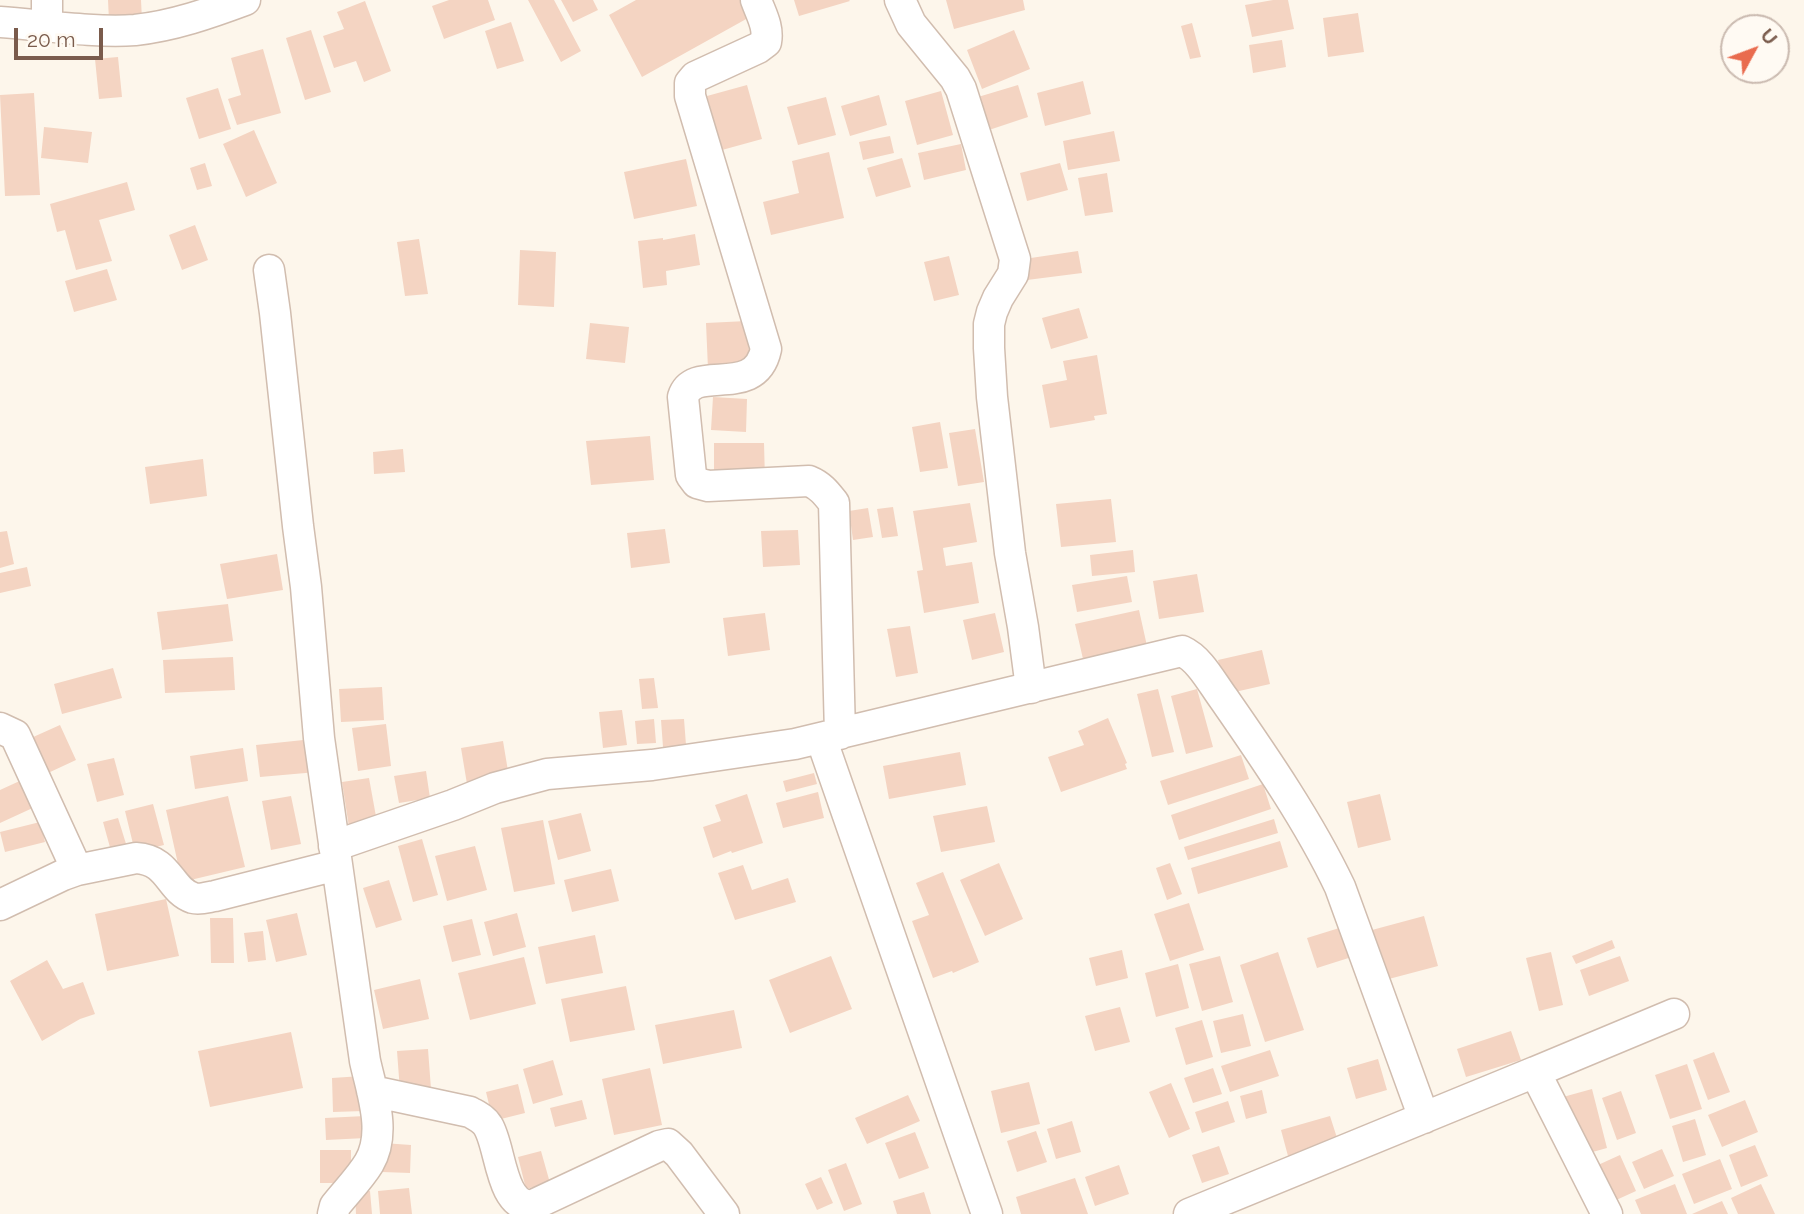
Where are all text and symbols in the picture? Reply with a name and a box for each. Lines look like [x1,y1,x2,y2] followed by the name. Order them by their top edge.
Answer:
[18,14,107,58] scale bar
[1720,14,1790,84] north arrow
[1756,24,1782,49] text: U
[27,27,75,52] text: 20 m

